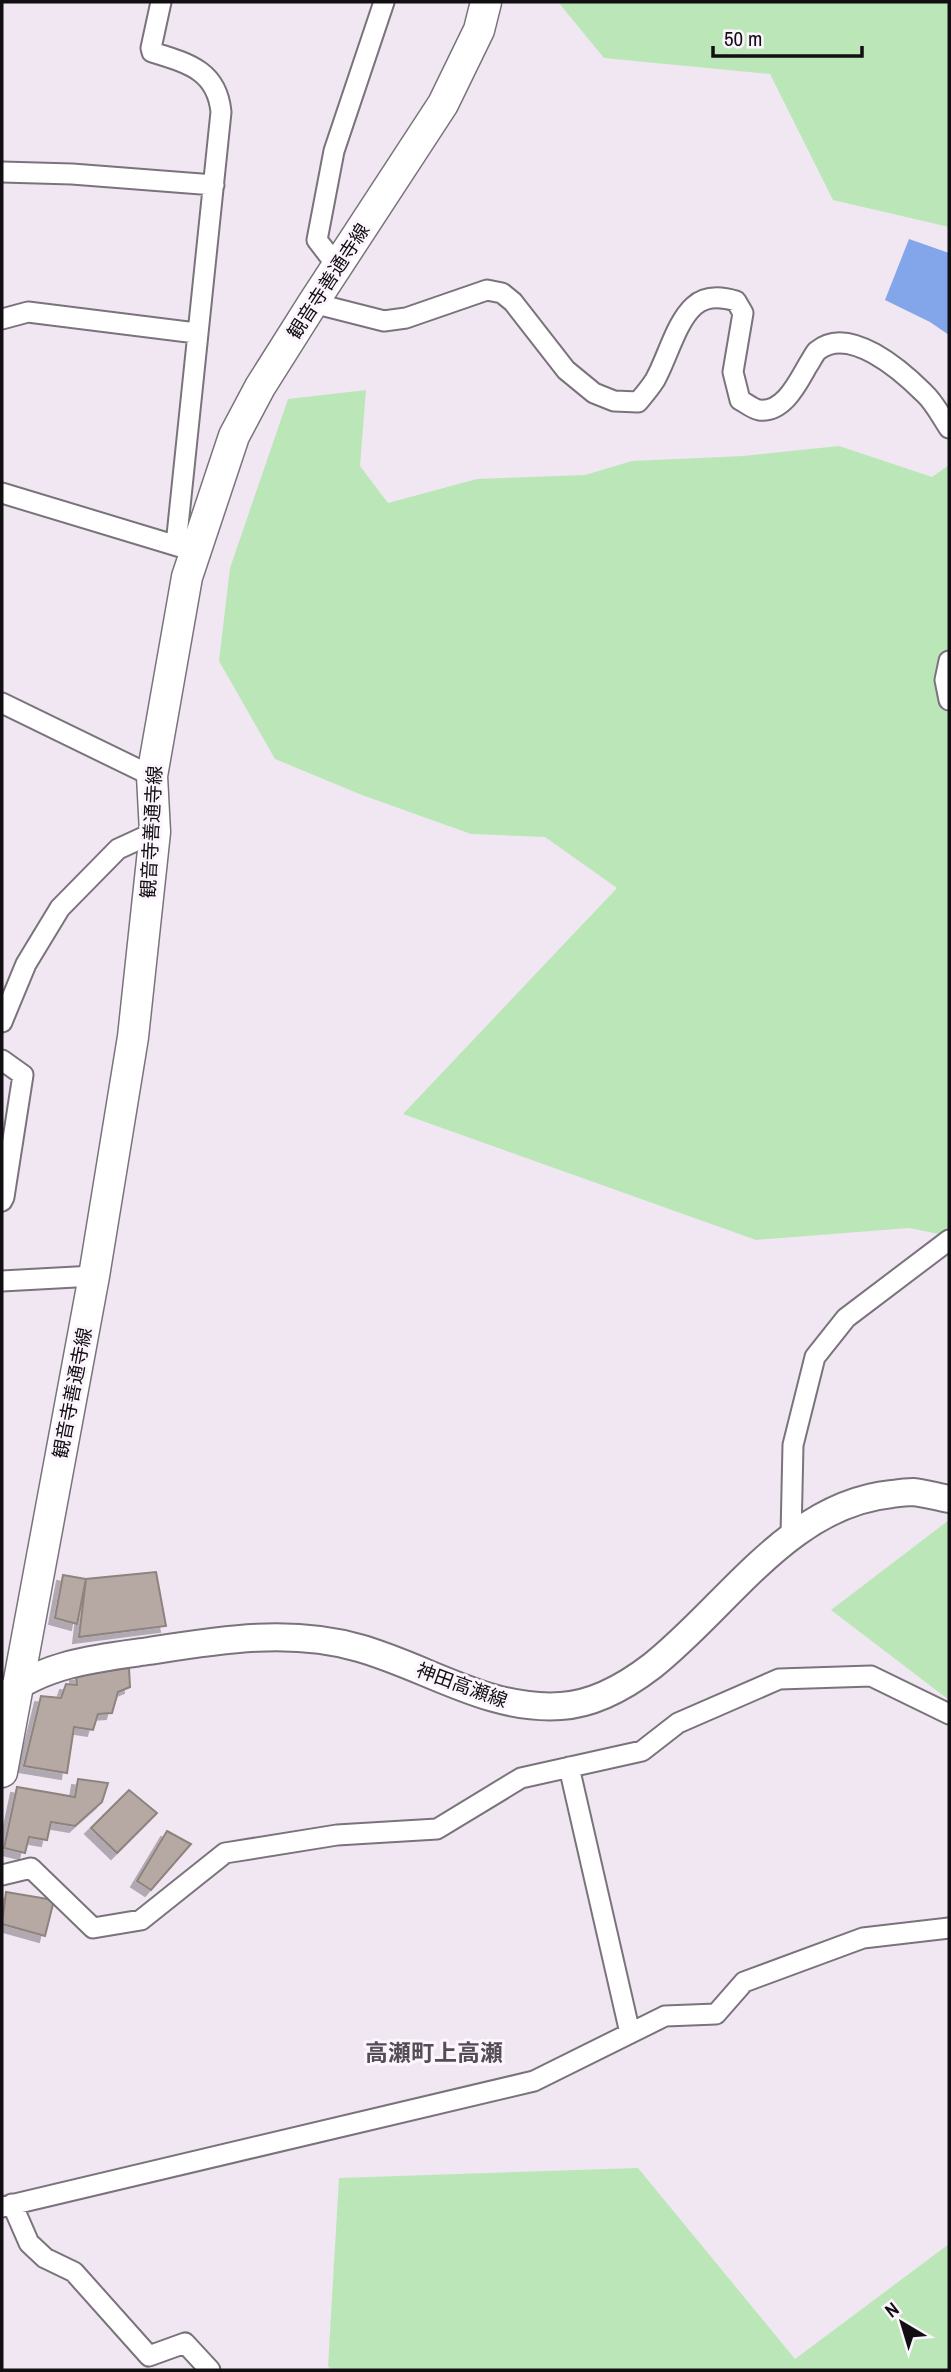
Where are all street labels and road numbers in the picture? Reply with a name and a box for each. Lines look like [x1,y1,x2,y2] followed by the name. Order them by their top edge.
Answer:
[281,218,375,344] street label: 観音寺善通寺線
[135,765,167,899] street label: 観音寺善通寺線
[47,1325,97,1461] street label: 観音寺善通寺線
[413,1657,511,1713] street label: 神田高瀬線

